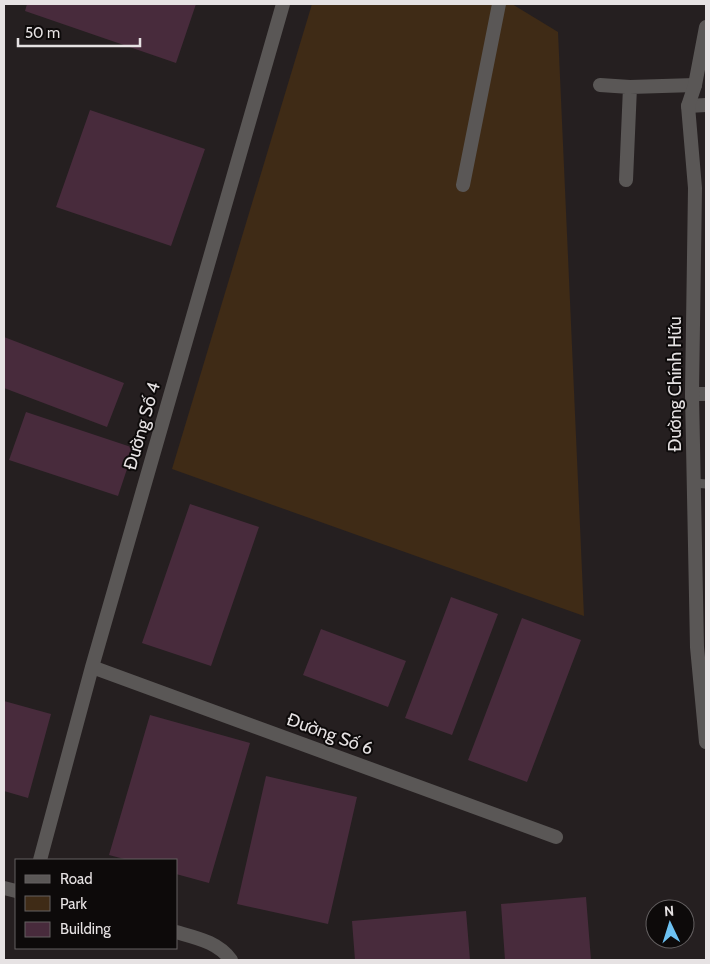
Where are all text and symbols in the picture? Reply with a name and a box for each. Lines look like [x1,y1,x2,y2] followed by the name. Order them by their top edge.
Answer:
[18,15,140,47] scale bar
[25,24,60,42] text: 50 m
[664,316,686,452] street label: Đường Chính Hữu
[119,380,165,472] street label: Đường Số 4
[284,708,376,760] street label: Đường Số 6
[15,859,178,949] legend
[60,870,93,888] text: Road
[60,895,87,913] text: Park
[645,899,695,949] north arrow
[664,902,675,920] text: N
[60,920,111,938] text: Building

